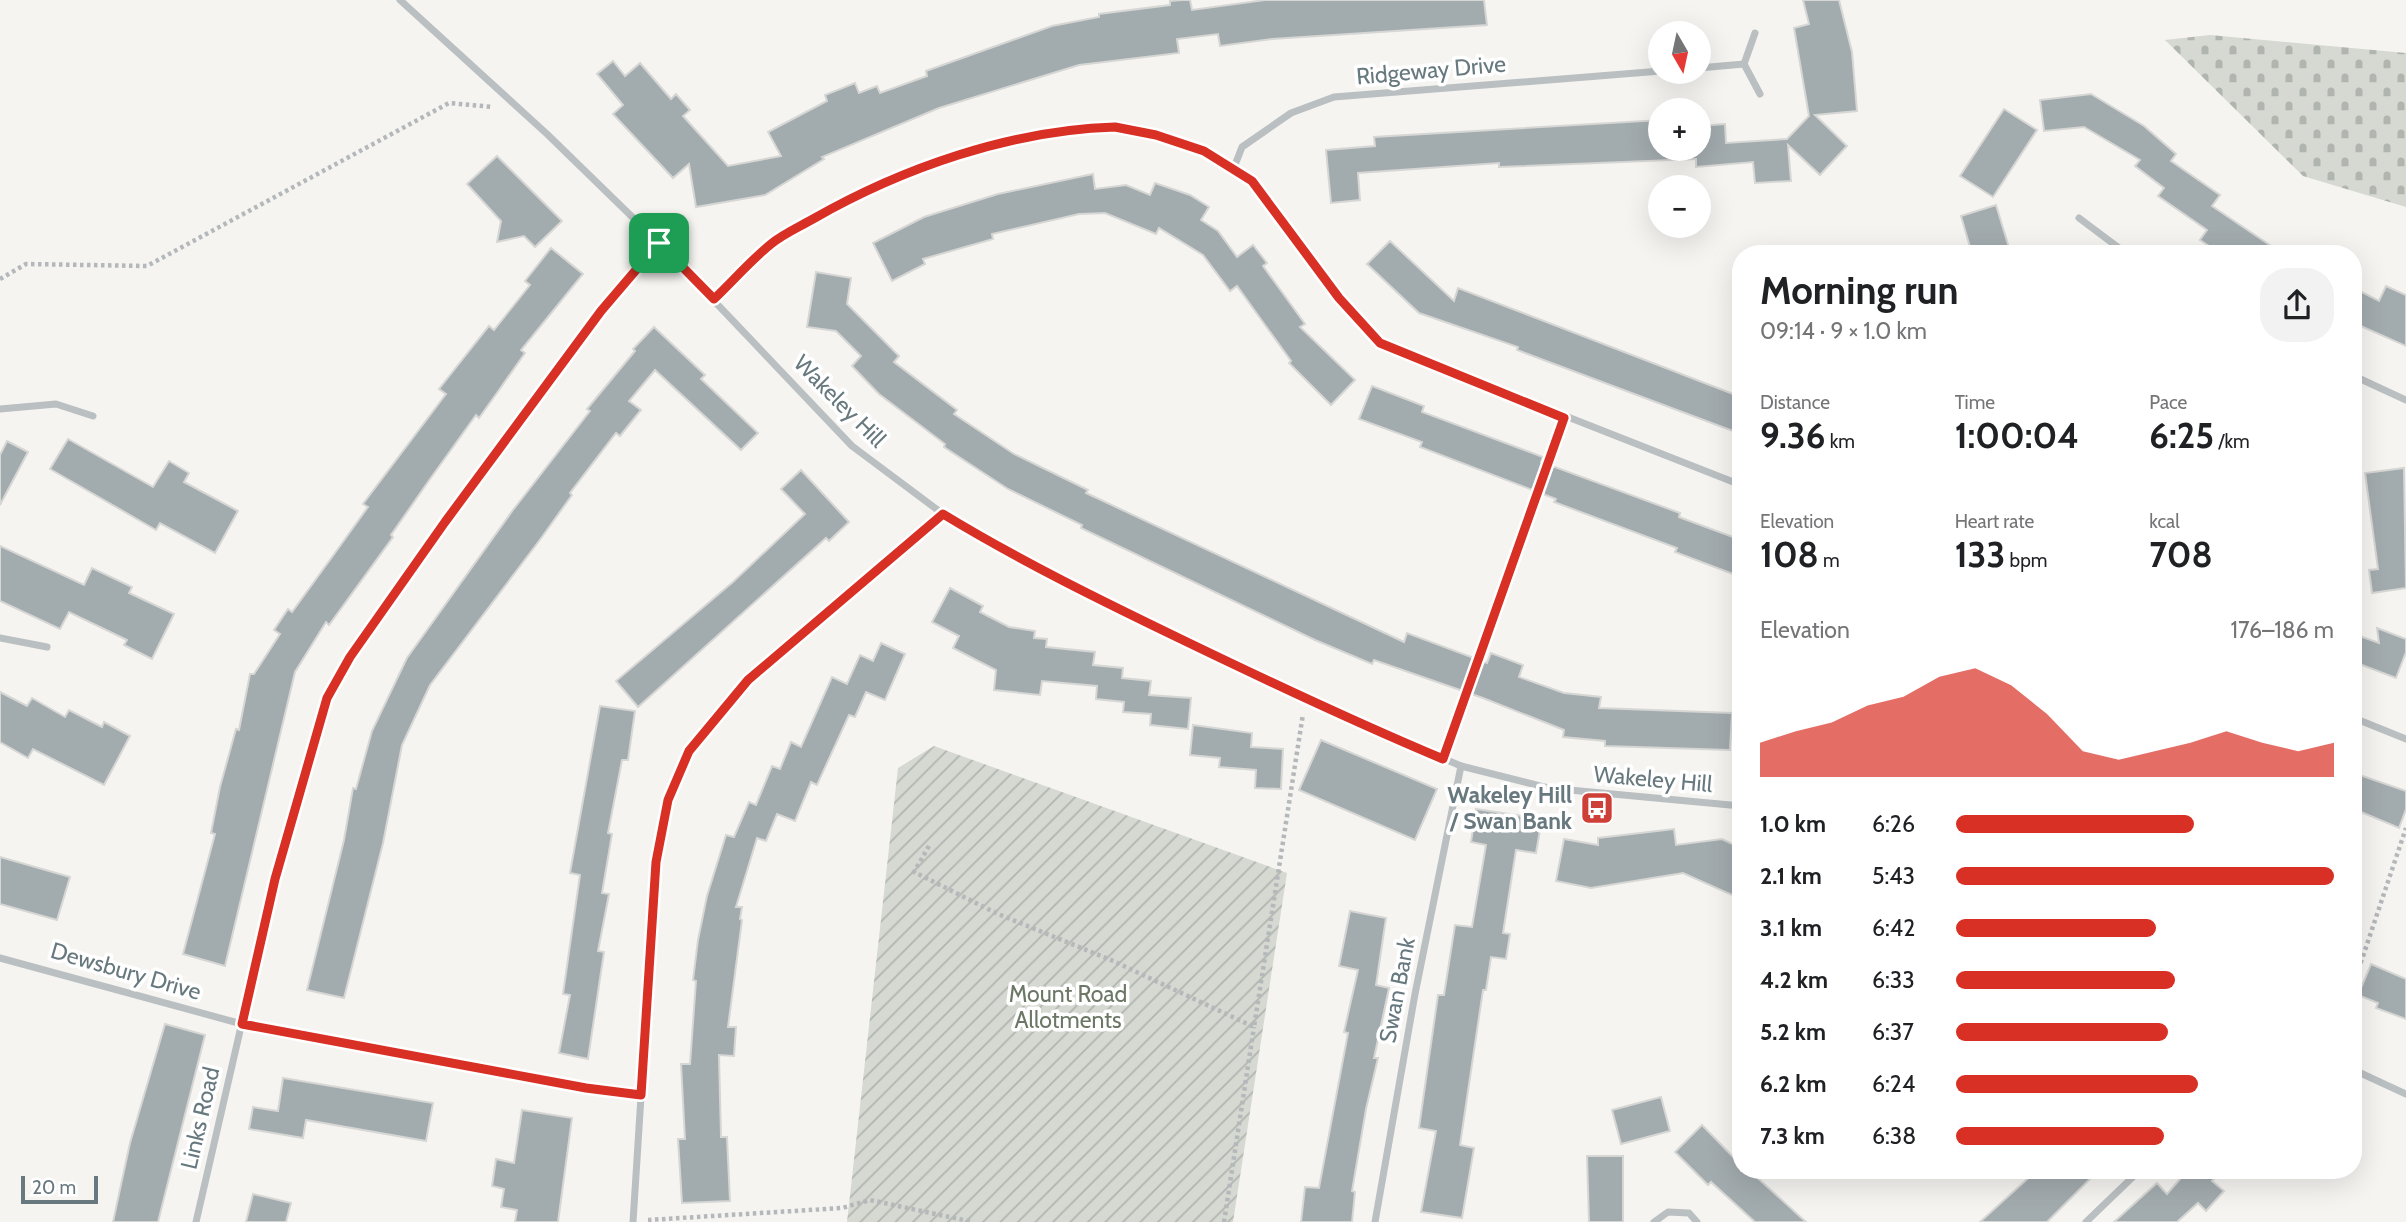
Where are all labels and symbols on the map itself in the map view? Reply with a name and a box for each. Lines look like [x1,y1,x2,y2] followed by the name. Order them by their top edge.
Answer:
[1648,21,1712,84] north arrow
[1355,49,1507,90] street label: Ridgeway Drive
[629,213,689,273] pin
[788,349,892,453] street label: Wakeley Hill
[1593,760,1714,798] street label: Wakeley Hill
[1447,781,1573,835] place label: Wakeley Hill / Swan Bank
[1578,789,1616,827] bus stop icon: Wakeley Hill / Swan Bank
[1373,934,1421,1045] street label: Swan Bank
[48,936,205,1006] street label: Dewsbury Drive
[1009,980,1127,1034] park label: Mount Road Allotments
[175,1064,225,1172] street label: Links Road
[21,1173,98,1205] scale bar

